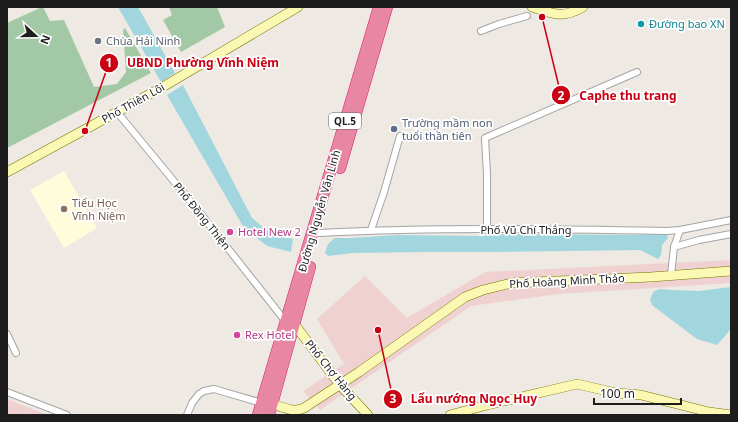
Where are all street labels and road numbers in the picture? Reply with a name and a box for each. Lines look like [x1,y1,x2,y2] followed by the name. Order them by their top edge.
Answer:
[99,79,167,126] street label: Phố Thiên Lôi
[329,113,361,129] road number: QL.5
[294,148,343,274] street label: Đường Nguyễn Văn Linh
[170,179,234,253] street label: Phố Đồng Thiện
[480,222,572,237] street label: Phố Vũ Chí Thắng
[509,270,625,291] street label: Phố Hoàng Minh Thảo
[302,336,361,403] street label: Phố Chợ Hàng

